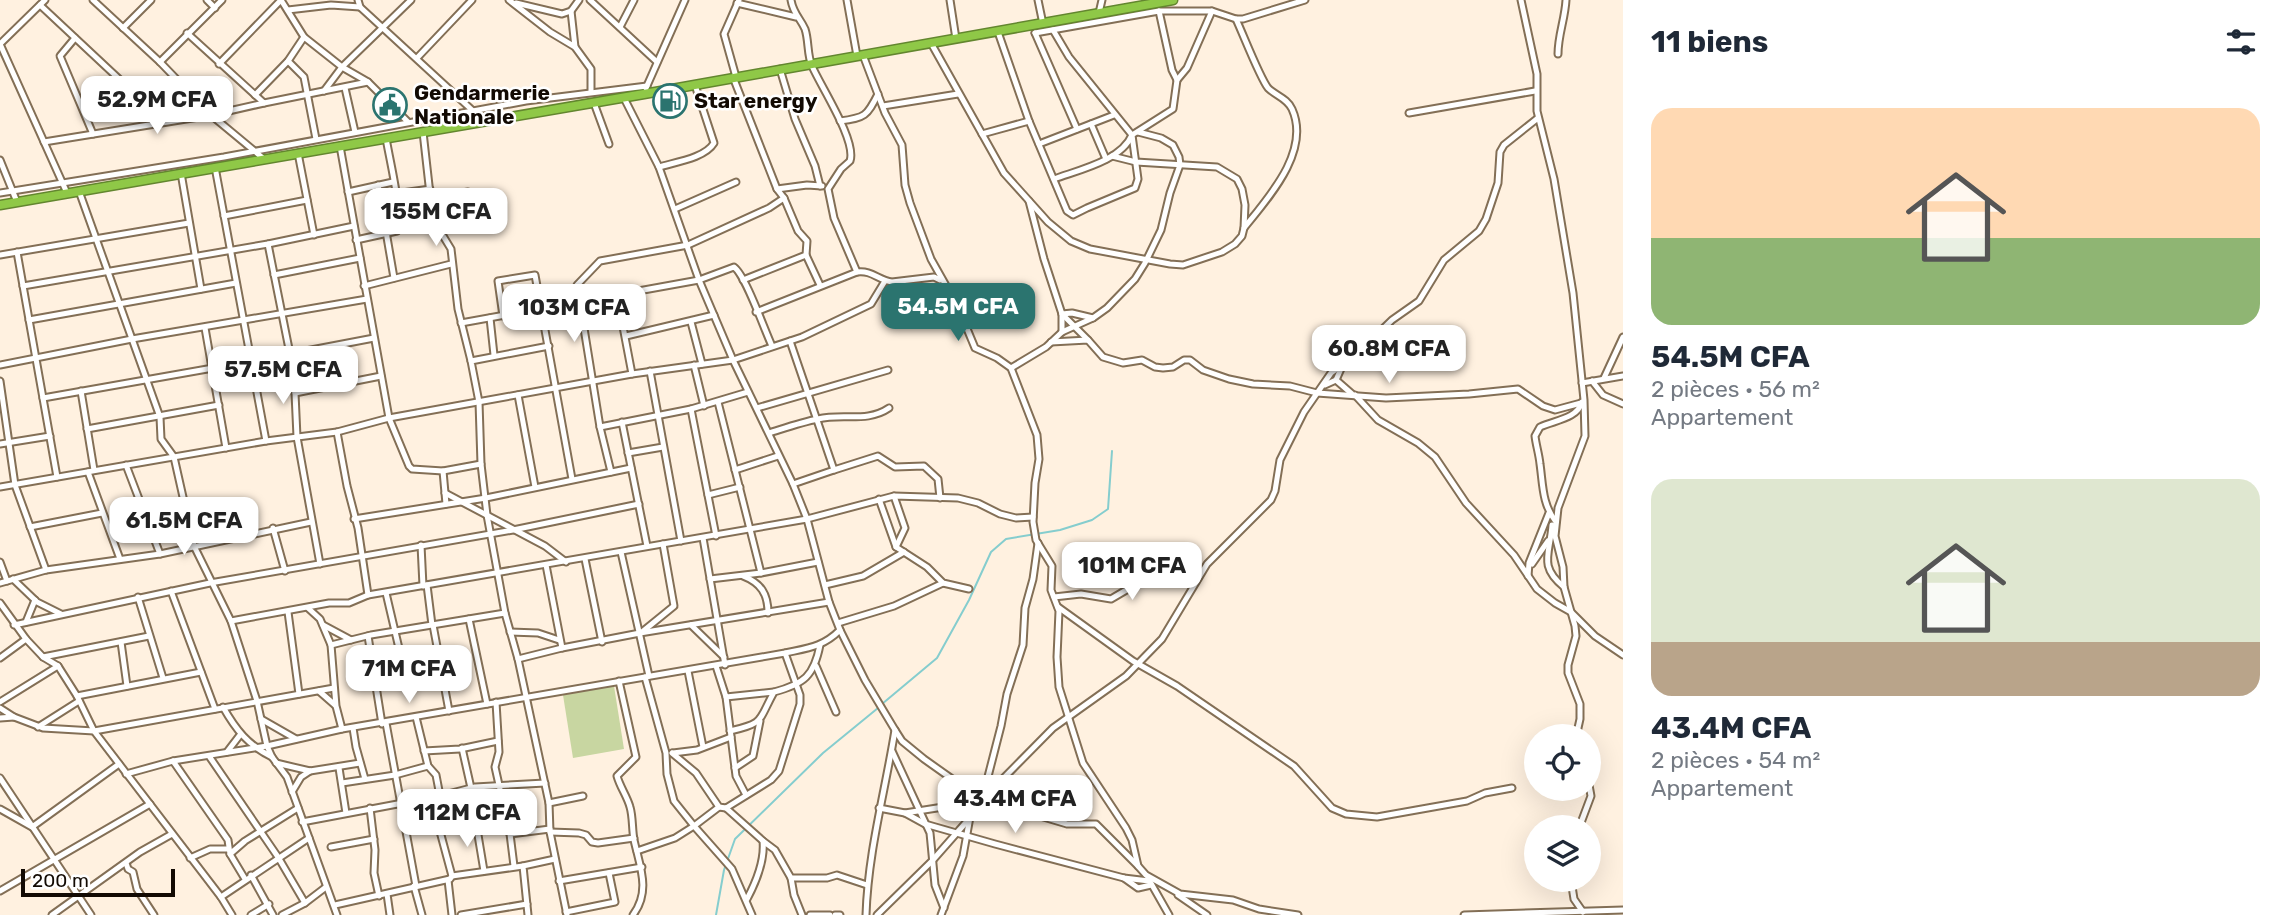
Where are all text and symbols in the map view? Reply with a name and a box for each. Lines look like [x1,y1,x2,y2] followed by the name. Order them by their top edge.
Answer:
[2222,23,2260,61] icon: filters
[1651,24,1768,60] text: 11 biens
[77,76,237,136] pin: 52.9M CFA
[414,80,550,129] place label: Gendarmerie Nationale
[651,82,689,120] fuel station icon: Star energy
[97,85,217,113] text: 52.9M CFA
[371,86,409,124] public building icon: Gendarmerie Nationale
[694,88,818,113] place label: Star energy
[1893,154,2019,280] icon: home
[364,188,508,248] pin: 155M CFA
[380,197,492,225] text: 155M CFA
[502,284,646,344] pin: 103M CFA
[878,284,1038,343] pin: 54.5M CFA
[897,292,1019,320] text: 54.5M CFA
[518,293,630,321] text: 103M CFA
[1309,326,1469,385] pin: 60.8M CFA
[1328,334,1450,362] text: 60.8M CFA
[1651,339,1810,375] text: 54.5M CFA
[203,346,363,406] pin: 57.5M CFA
[224,355,342,383] text: 57.5M CFA
[1651,375,1820,403] text: 2 pièces · 56 m²
[1651,403,1793,431] text: Appartement
[104,498,264,557] pin: 61.5M CFA
[125,506,243,534] text: 61.5M CFA
[1893,525,2019,651] icon: home
[1060,542,1204,602] pin: 101M CFA
[1078,551,1186,579] text: 101M CFA
[344,646,474,705] pin: 71M CFA
[362,654,456,682] text: 71M CFA
[1651,710,1811,746] text: 43.4M CFA
[1524,724,1601,892] map controls
[1524,724,1601,801] button: locate
[1651,746,1820,774] text: 2 pièces · 54 m²
[1651,774,1793,802] text: Appartement
[935,776,1095,835] pin: 43.4M CFA
[954,784,1076,812] text: 43.4M CFA
[395,790,539,849] pin: 112M CFA
[413,798,521,826] text: 112M CFA
[1524,815,1601,892] button: layers
[21,866,175,898] scale bar
[32,869,89,892] text: 200 m

